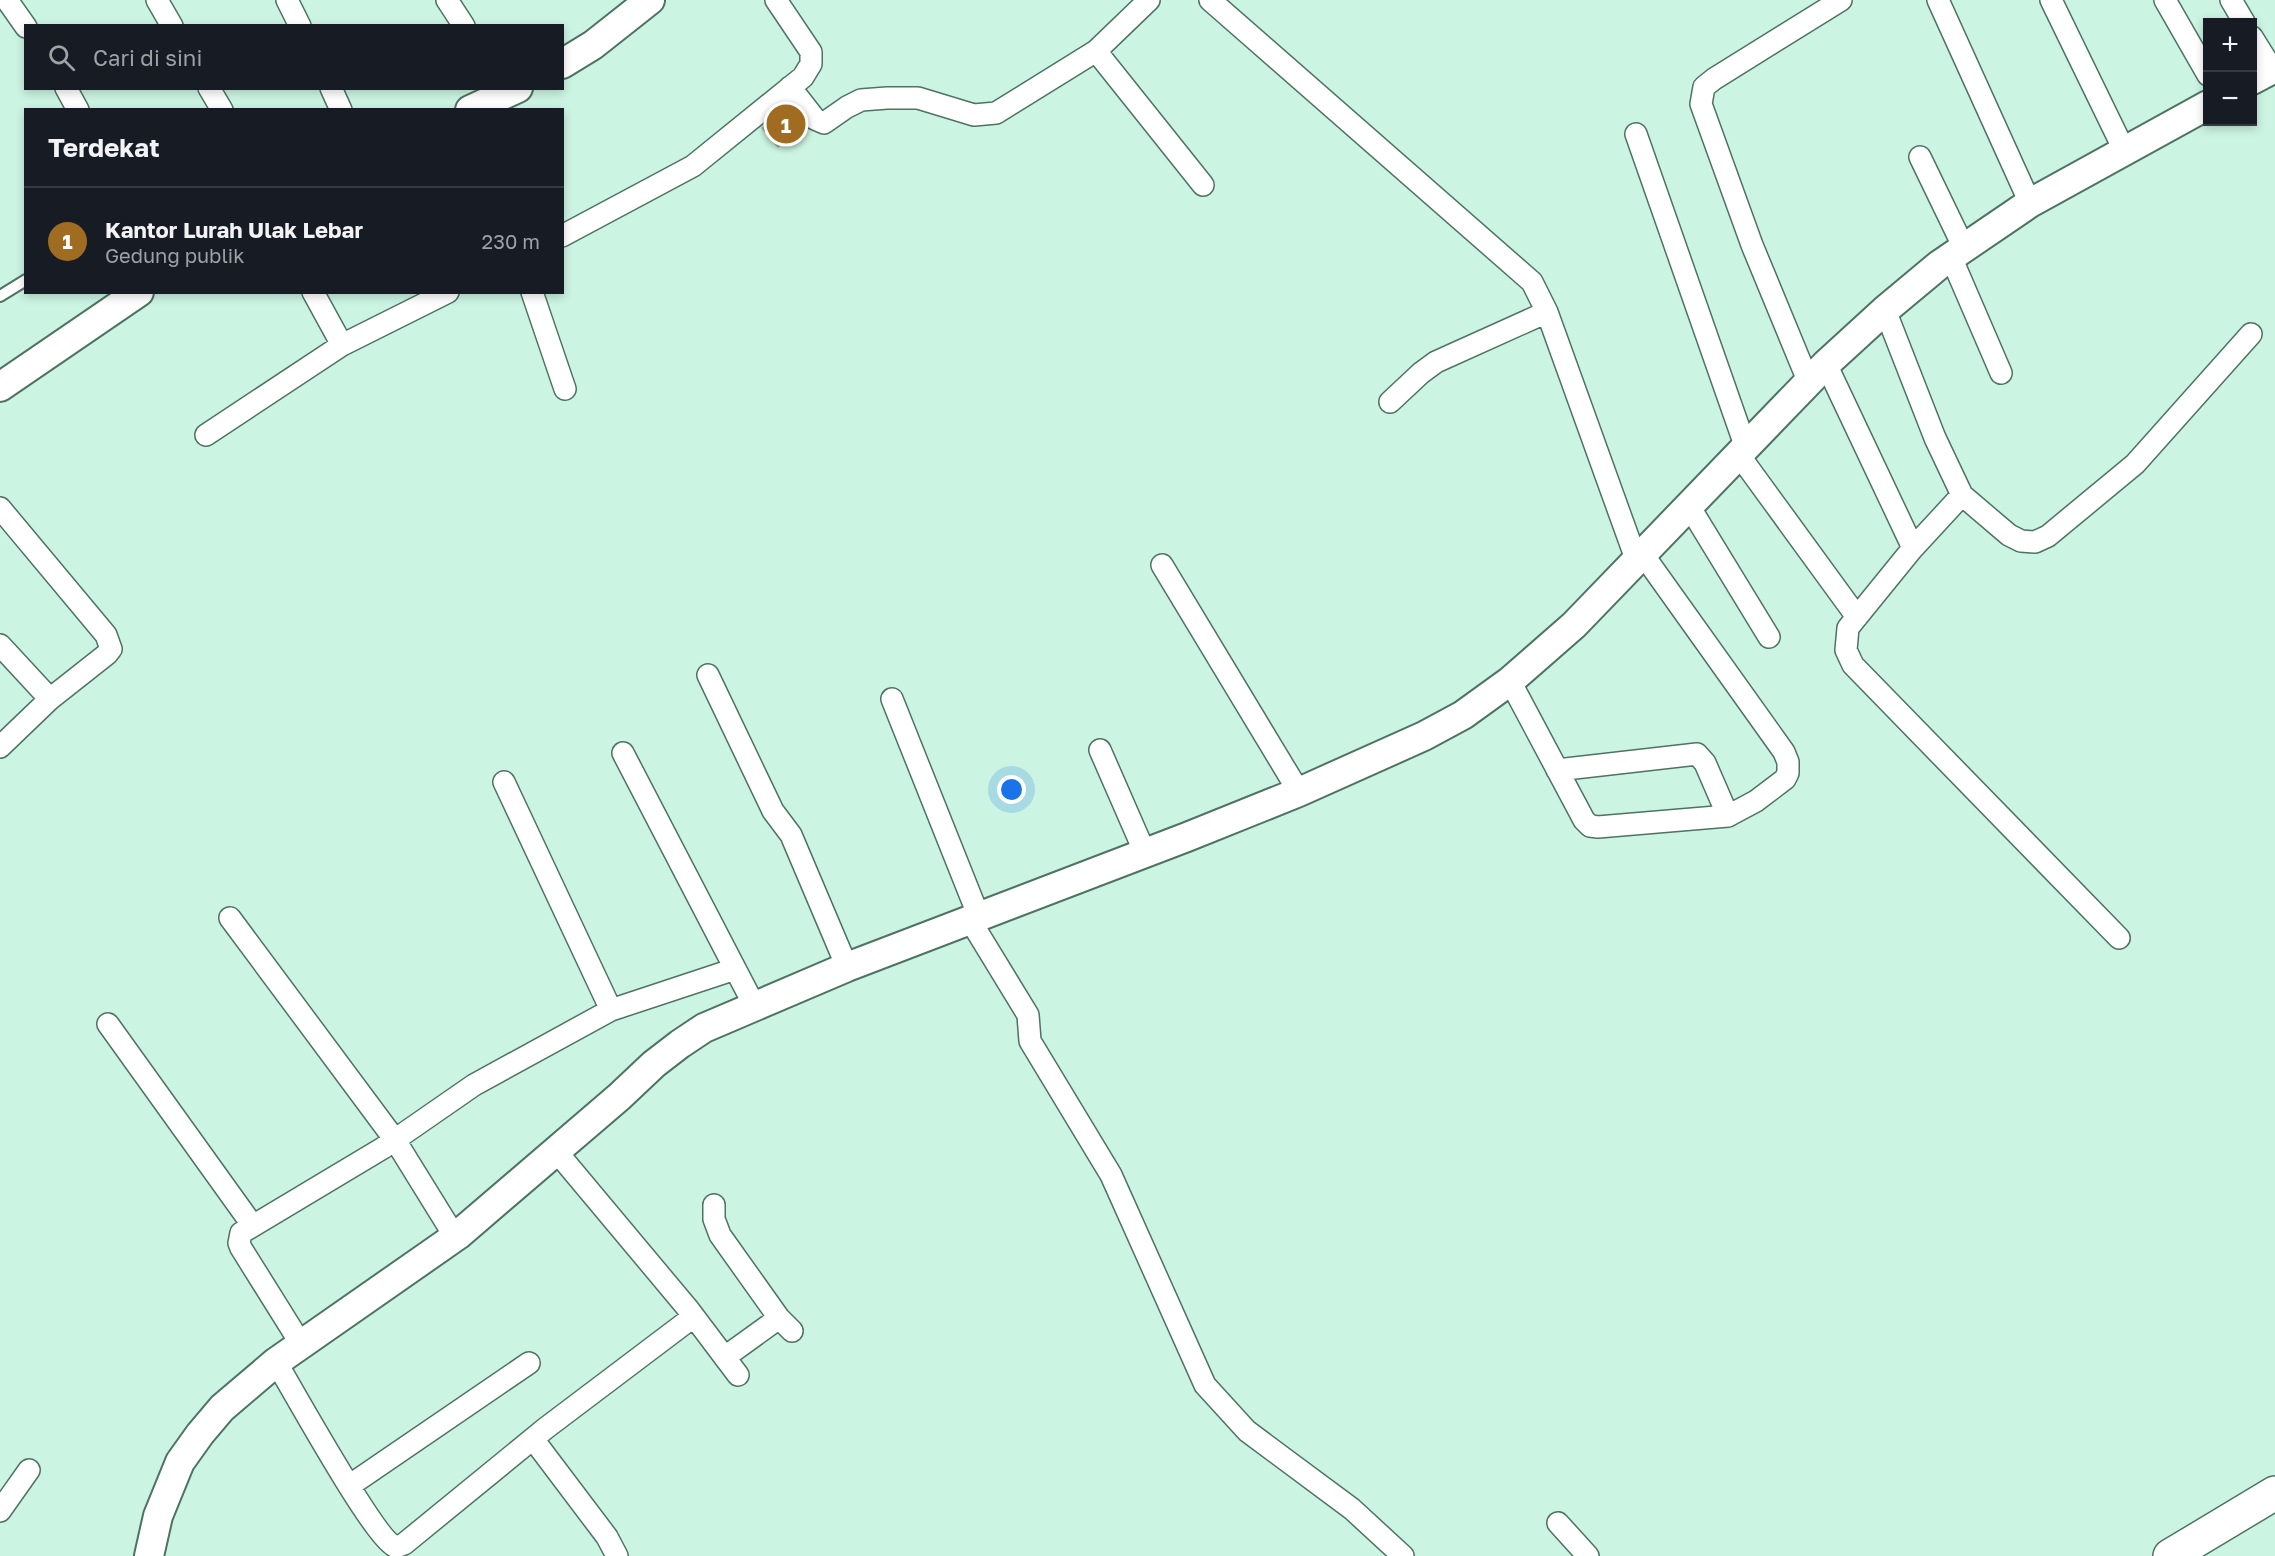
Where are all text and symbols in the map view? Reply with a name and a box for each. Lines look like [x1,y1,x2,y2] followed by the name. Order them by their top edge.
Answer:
[2203,18,2257,126] map controls
[2203,18,2257,72] button: +
[24,24,564,90] search box
[45,41,78,74] icon: search
[93,44,202,71] text: Cari di sini
[2203,72,2257,126] button: −
[766,102,806,146] pin: 1
[48,132,160,163] text: Terdekat
[105,216,363,243] text: Kantor Lurah Ulak Lebar
[62,229,73,253] text: 1
[482,229,540,253] text: 230 m
[105,243,244,267] text: Gedung publik
[997,775,1026,804] your location

